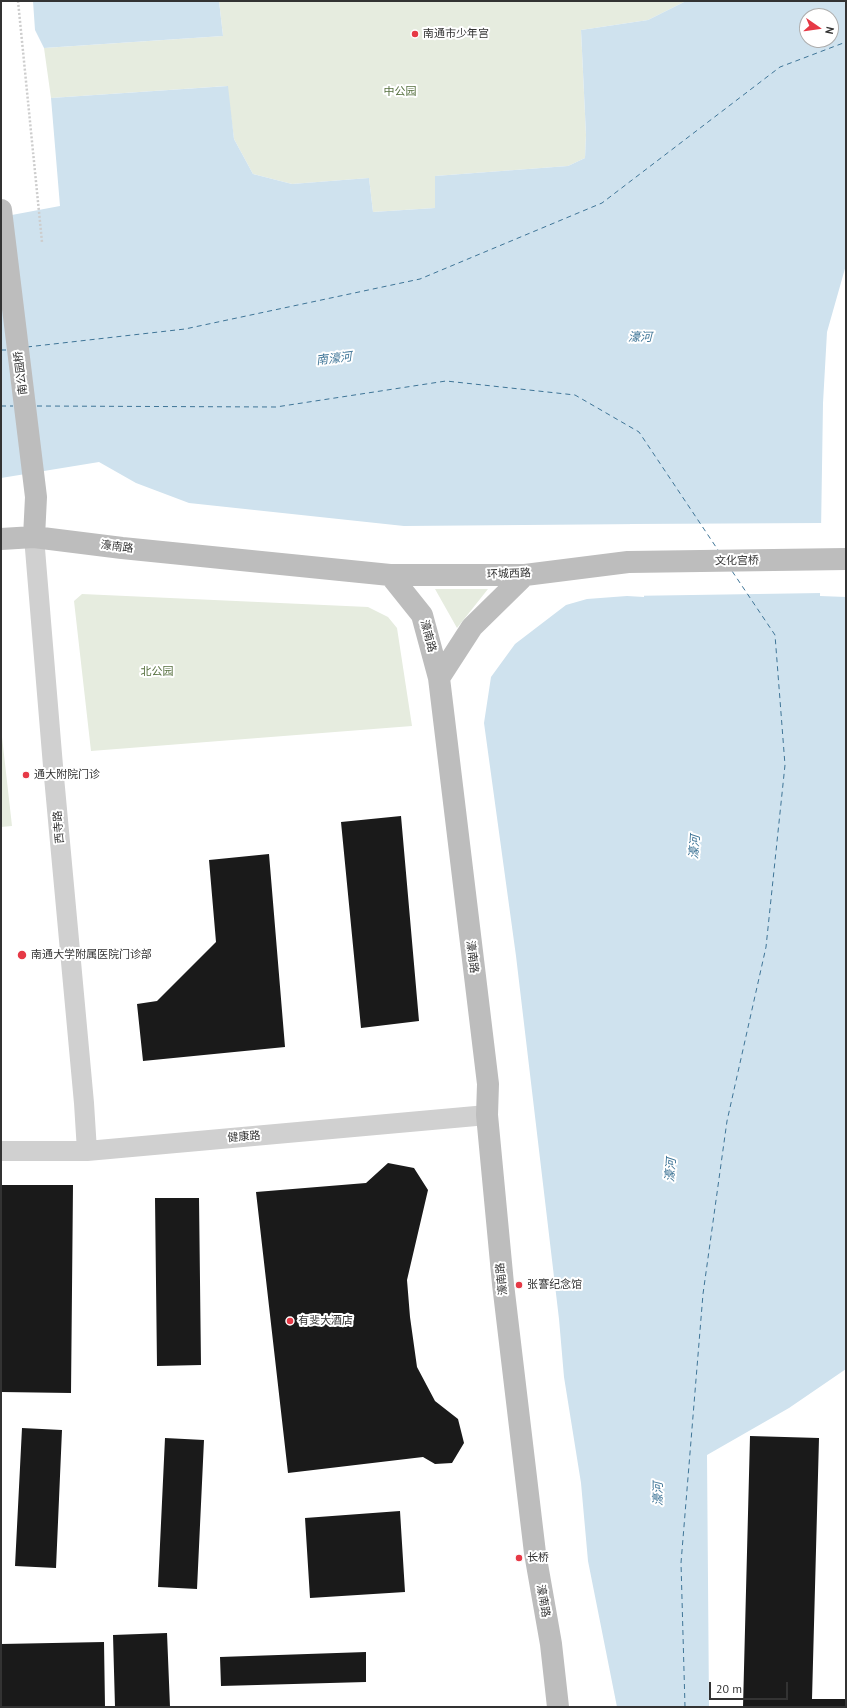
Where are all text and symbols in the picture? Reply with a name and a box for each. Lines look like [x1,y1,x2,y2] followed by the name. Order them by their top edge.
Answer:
[799,8,839,48] north arrow
[822,25,837,36] text: N
[423,27,489,41] place label: 南通市少年宫
[410,29,420,39] marker: 南通市少年宫
[384,85,416,99] park label: 中公园
[628,331,652,345] water label: 濠河
[12,350,30,396] street label: 南公园桥
[315,350,353,368] water label: 南濠河
[100,538,134,556] street label: 濠南路
[715,554,759,568] street label: 文化宫桥
[487,567,531,581] street label: 环城西路
[417,618,439,654] street label: 濠南路
[141,665,173,679] park label: 北公园
[34,768,100,782] place label: 通大附院门诊
[21,770,31,780] marker: 通大附院门诊
[51,810,67,844] street label: 西寺路
[687,835,703,859] water label: 濠河
[463,940,481,974] street label: 濠南路
[31,948,152,962] place label: 南通大学附属医院门诊部
[16,949,28,961] marker: 南通大学附属医院门诊部
[227,1129,261,1145] street label: 健康路
[663,1158,679,1182] water label: 濠河
[494,1262,510,1296] street label: 濠南路
[527,1278,582,1292] place label: 张謇纪念馆
[514,1280,524,1290] marker: 张謇纪念馆
[298,1314,353,1328] place label: 有斐大酒店
[285,1316,295,1326] marker: 有斐大酒店
[652,1482,666,1506] water label: 濠河
[527,1551,549,1565] place label: 长桥
[514,1553,524,1563] marker: 长桥
[534,1584,552,1618] street label: 濠南路
[711,1674,790,1700] scale bar
[716,1681,742,1696] text: 20 m

